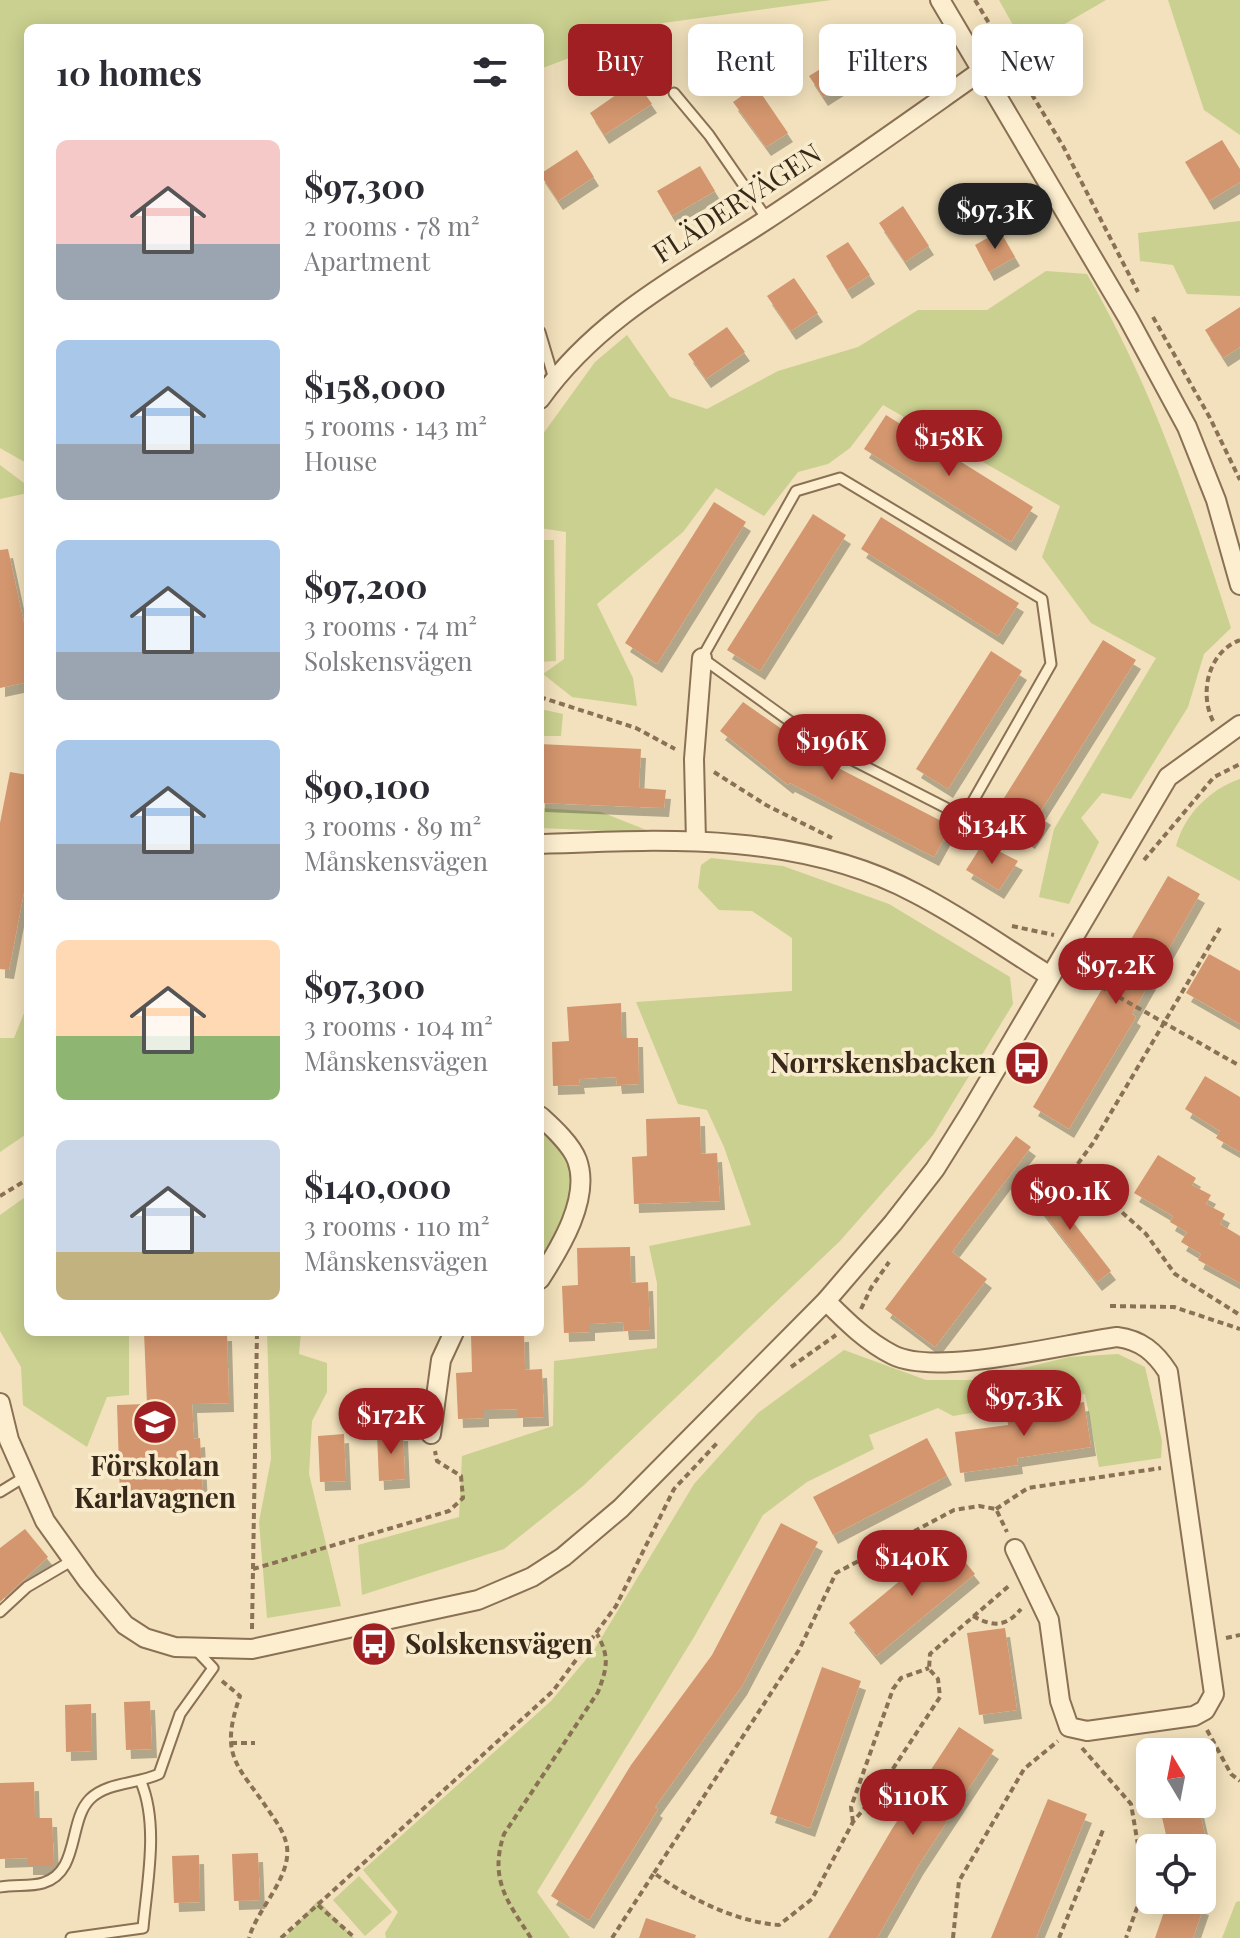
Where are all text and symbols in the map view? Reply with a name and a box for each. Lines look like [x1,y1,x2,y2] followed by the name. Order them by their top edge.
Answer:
[568,24,672,96] chip: Buy
[688,24,803,96] chip: Rent
[819,24,956,96] chip: Filters
[972,24,1083,96] chip: New
[56,49,202,95] text: 10 homes
[468,50,512,94] icon: filters
[645,133,828,270] street label: FLÄDERVÄGEN
[304,162,425,208] text: $97,300
[120,172,216,268] icon: home
[930,183,1060,251] pin: $97.3K
[956,191,1034,226] text: $97.3K
[304,208,479,243] text: 2 rooms · 78 m²
[304,243,430,278] text: Apartment
[304,362,446,408] text: $158,000
[120,372,216,468] icon: home
[304,408,487,443] text: 5 rooms · 143 m²
[893,410,1005,478] pin: $158K
[914,418,984,453] text: $158K
[304,443,377,478] text: House
[304,562,427,608] text: $97,200
[120,572,216,668] icon: home
[304,608,477,643] text: 3 rooms · 74 m²
[304,643,473,678] text: Solskensvägen
[776,714,888,782] pin: $196K
[796,722,868,757] text: $196K
[304,762,430,808] text: $90,100
[120,772,216,868] icon: home
[936,798,1048,866] pin: $134K
[957,806,1027,841] text: $134K
[304,808,481,843] text: 3 rooms · 89 m²
[304,843,488,878] text: Månskensvägen
[1051,938,1181,1006] pin: $97.2K
[1076,946,1156,981] text: $97.2K
[304,962,425,1008] text: $97,300
[120,972,216,1068] icon: home
[304,1008,493,1043] text: 3 rooms · 104 m²
[1003,1039,1051,1087] bus stop icon: Norrskensbacken
[304,1043,488,1078] text: Månskensvägen
[770,1043,996,1080] place label: Norrskensbacken
[304,1162,451,1208] text: $140,000
[1005,1164,1135,1232] pin: $90.1K
[120,1172,216,1268] icon: home
[1029,1172,1111,1207] text: $90.1K
[304,1208,489,1243] text: 3 rooms · 110 m²
[304,1243,488,1278] text: Månskensvägen
[959,1370,1089,1438] pin: $97.3K
[985,1378,1063,1413] text: $97.3K
[335,1388,447,1456] pin: $172K
[357,1396,425,1431] text: $172K
[131,1398,179,1446] school or university icon: Förskolan Karlavagnen
[74,1446,236,1515] place label: Förskolan Karlavagnen
[856,1530,968,1598] pin: $140K
[875,1538,949,1573] text: $140K
[350,1620,398,1668] bus stop icon: Solskensvägen
[405,1624,593,1661] place label: Solskensvägen
[1136,1738,1216,1818] north arrow
[1136,1738,1216,1914] map controls
[857,1769,969,1837] pin: $110K
[878,1777,948,1812] text: $110K
[1136,1834,1216,1914] button: locate

